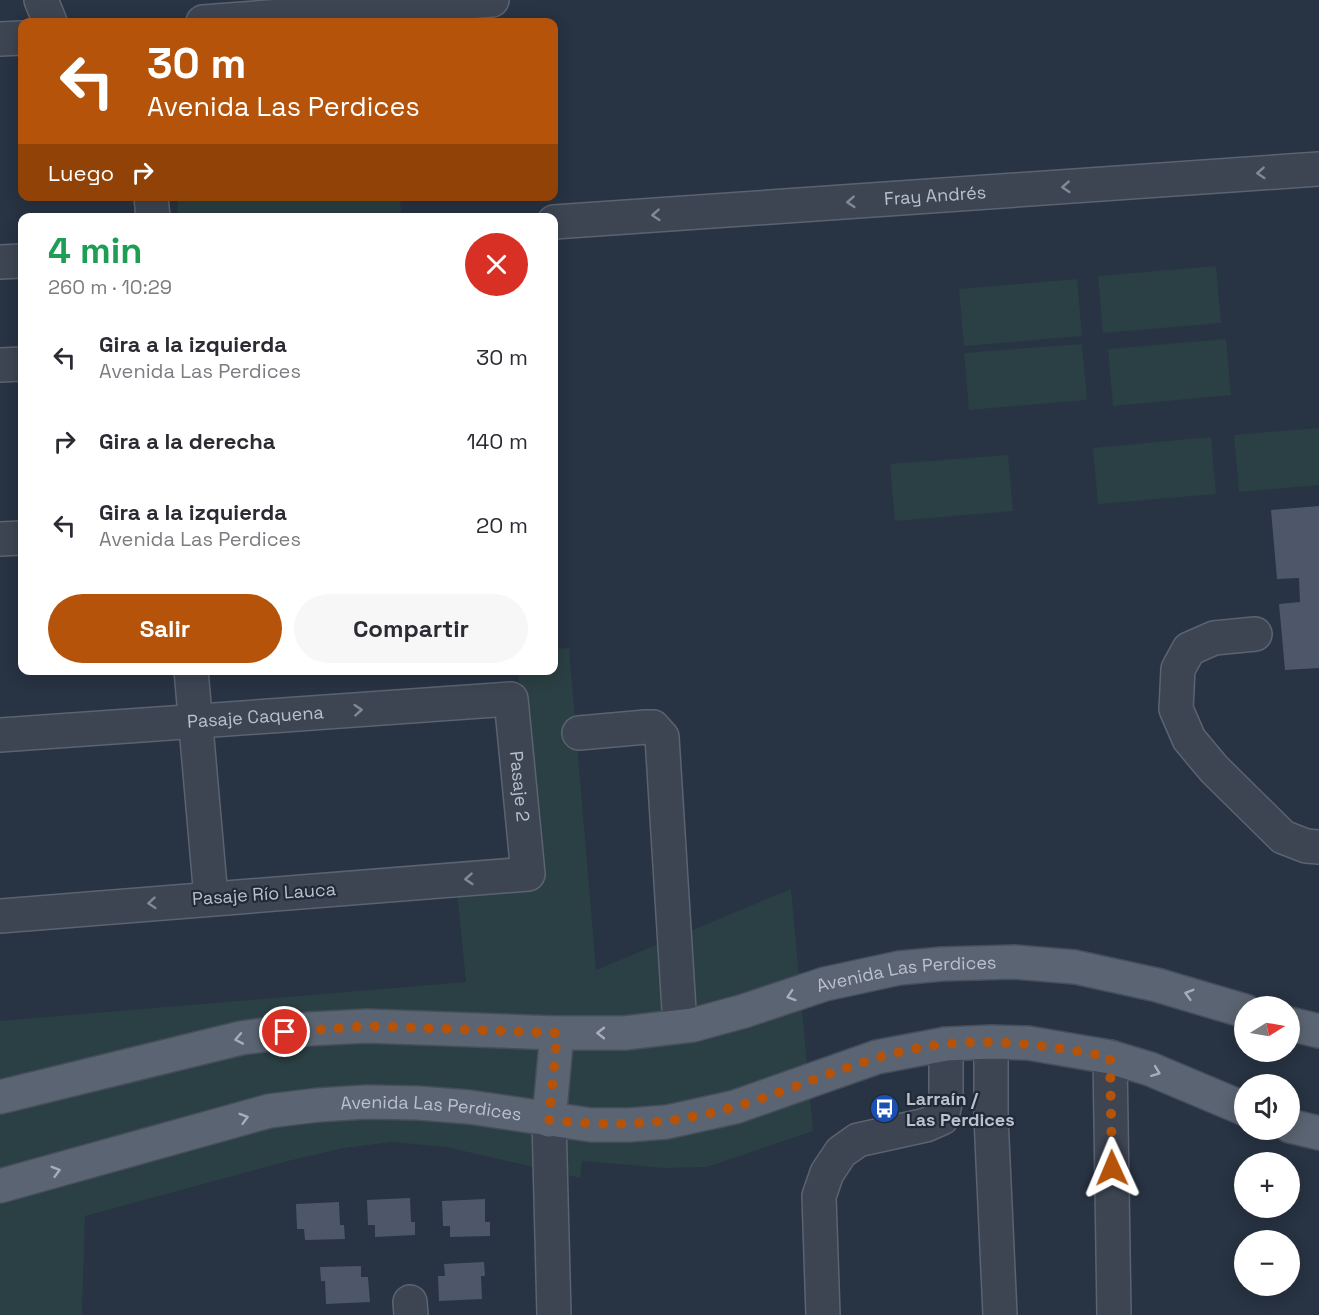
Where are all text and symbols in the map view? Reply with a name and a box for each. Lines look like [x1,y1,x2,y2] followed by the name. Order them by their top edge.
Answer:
[147,37,246,90] text: 30 m
[48,42,126,120] icon: left
[147,89,420,124] text: Avenida Las Perdices
[126,156,159,189] icon: right
[48,159,114,187] text: Luego
[1256,166,1265,179] one-way arrow
[883,180,987,210] street label: Fray Andrés
[1062,180,1071,193] one-way arrow
[846,195,855,208] one-way arrow
[652,209,661,222] one-way arrow
[48,228,143,274] text: 4 min
[465,233,528,296] button: close
[48,274,172,300] text: 260 m · 10:29
[99,330,287,358] text: Gira a la izquierda
[48,341,81,374] icon: left
[476,343,528,371] text: 30 m
[99,358,301,384] text: Avenida Las Perdices
[48,425,81,458] icon: right
[99,427,276,455] text: Gira a la derecha
[466,427,528,455] text: 140 m
[99,498,287,526] text: Gira a la izquierda
[48,509,81,542] icon: left
[476,511,528,539] text: 20 m
[99,526,301,552] text: Avenida Las Perdices
[48,594,282,663] button: Salir
[294,594,528,663] button: Compartir
[186,700,324,733] street label: Pasaje Caquena
[354,703,363,716] one-way arrow
[505,750,535,823] street label: Pasaje 2
[465,872,474,885] one-way arrow
[191,877,337,910] street label: Pasaje Río Lauca
[148,896,157,909] one-way arrow
[813,950,997,997] street label: Avenida Las Perdices
[786,988,797,1001] one-way arrow
[1184,989,1195,1001] one-way arrow
[1234,996,1300,1062] north arrow
[1234,996,1300,1296] map controls
[259,1006,310,1057] pin
[268,1015,301,1048] icon: arrive
[596,1027,605,1039] one-way arrow
[234,1032,244,1045] one-way arrow
[1150,1064,1161,1077] one-way arrow
[1234,1074,1300,1140] button: sound
[906,1087,1015,1131] place label: Larraín / Las Perdices
[340,1090,523,1126] street label: Avenida Las Perdices
[869,1093,901,1125] bus stop icon: Larraín / Las Perdices
[238,1113,249,1125] one-way arrow
[1080,1136,1144,1200] position arrow
[1234,1152,1300,1218] button: +
[51,1166,61,1178] one-way arrow
[1234,1230,1300,1296] button: −

